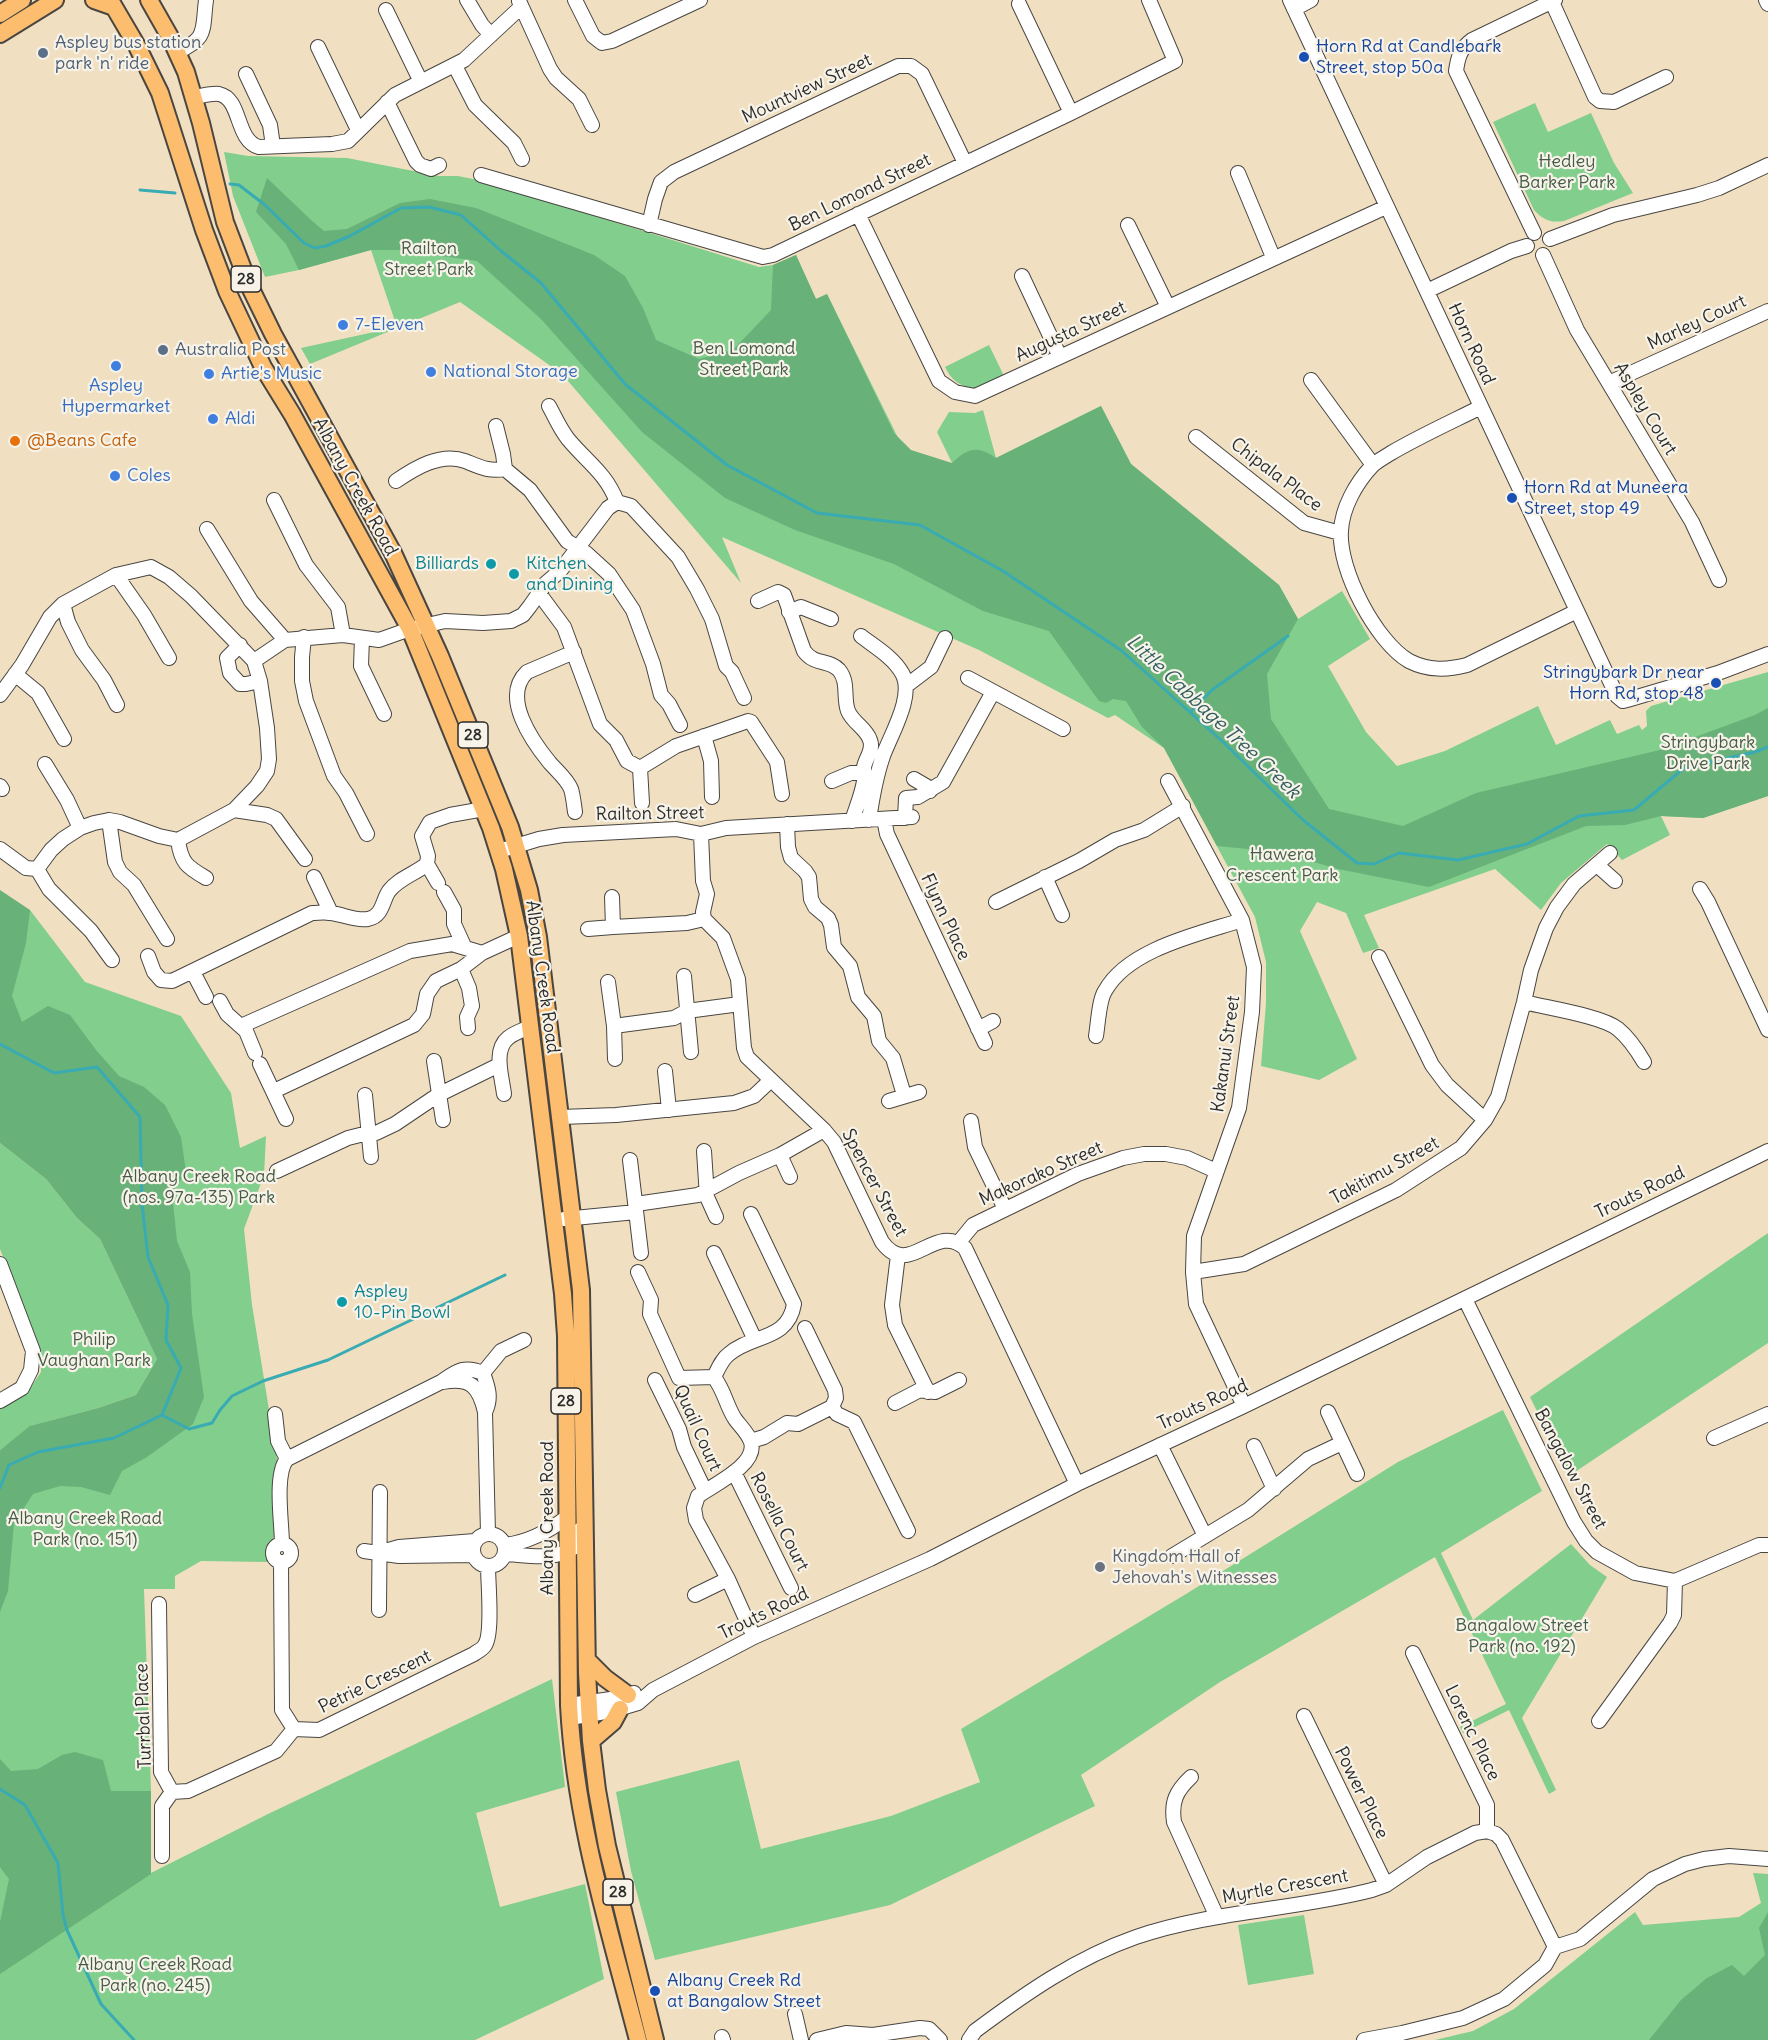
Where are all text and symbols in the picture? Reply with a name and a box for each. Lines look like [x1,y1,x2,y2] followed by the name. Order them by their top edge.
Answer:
[55,32,201,74] place label: Aspley bus station park 'n' ride
[1316,36,1501,78] place label: Horn Rd at Candlebark Street, stop 50a
[36,46,50,60] marker: Aspley bus station park 'n' ride
[739,50,875,128] street label: Mountview Street
[1297,50,1311,64] marker: Horn Rd at Candlebark Street, stop 50a
[786,149,934,237] street label: Ben Lomond Street
[1519,151,1615,194] park label: Hedley Barker Park
[384,238,474,280] park label: Railton Street Park
[231,266,261,292] road number: 28
[1644,291,1750,355] street label: Marley Court
[1012,297,1130,367] street label: Augusta Street
[1443,300,1499,388] street label: Horn Road
[355,314,424,336] place label: 7-Eleven
[336,318,350,332] marker: 7-Eleven
[693,338,795,380] park label: Ben Lomond Street Park
[175,339,286,361] place label: Australia Post
[156,343,170,357] marker: Australia Post
[109,359,123,373] marker: Aspley Hypermarket
[1609,359,1681,459] street label: Aspley Court
[443,361,578,383] place label: National Storage
[221,363,322,385] place label: Artie's Music
[424,365,438,379] marker: National Storage
[202,367,216,381] marker: Artie's Music
[62,375,170,418] place label: Aspley Hypermarket
[225,408,255,430] place label: Aldi
[206,412,220,426] marker: Aldi
[308,414,402,560] street label: Albany Creek Road
[27,430,137,452] place label: @Beans Cafe
[8,434,22,448] marker: @Beans Cafe
[1226,434,1326,516] street label: Chipala Place
[127,465,171,487] place label: Coles
[108,469,122,483] marker: Coles
[1524,477,1688,520] place label: Horn Rd at Muneera Street, stop 49
[1505,491,1519,505] marker: Horn Rd at Muneera Street, stop 49
[415,553,479,575] place label: Billiards
[526,553,613,596] place label: Kitchen and Dining
[484,557,498,571] marker: Billiards
[507,567,521,581] marker: Kitchen and Dining
[1121,630,1305,804] water label: Little Cabbage Tree Creek
[1543,662,1704,704] place label: Stringybark Dr near Horn Rd, stop 48
[1709,676,1723,690] marker: Stringybark Dr near Horn Rd, stop 48
[458,722,488,748] road number: 28
[1661,732,1755,774] park label: Stringybark Drive Park
[596,802,704,826] street label: Railton Street
[1226,844,1338,886] park label: Hawera Crescent Park
[916,870,974,964] street label: Flynn Place
[521,899,563,1055] street label: Albany Creek Road
[1207,994,1245,1114] street label: Kakanui Street
[837,1126,911,1240] street label: Spencer Street
[1327,1132,1443,1210] street label: Takitimu Street
[976,1137,1106,1211] street label: Makorako Street
[1592,1162,1688,1224] street label: Trouts Road
[122,1166,276,1208] park label: Albany Creek Road (nos. 97a-135) Park
[354,1281,450,1324] place label: Aspley 10-Pin Bowl
[335,1295,349,1309] marker: Aspley 10-Pin Bowl
[37,1329,151,1372] park label: Philip Vaughan Park
[1155,1375,1251,1435] street label: Trouts Road
[668,1381,726,1475] street label: Quail Court
[551,1388,581,1414] road number: 28
[1529,1405,1611,1533] street label: Bangalow Street
[537,1441,559,1595] street label: Albany Creek Road
[745,1469,813,1575] street label: Rosella Court
[8,1508,162,1550] park label: Albany Creek Road Park (no. 151)
[1112,1546,1277,1588] place label: Kingdom Hall of Jehovah's Witnesses
[1093,1560,1107,1574] marker: Kingdom Hall of Jehovah's Witnesses
[716,1583,812,1645] street label: Trouts Road
[1455,1615,1589,1658] park label: Bangalow Street Park (no. 192)
[315,1645,435,1719] street label: Petrie Crescent
[131,1663,157,1769] street label: Turrbal Place
[1440,1682,1504,1784] street label: Lorenc Place
[1329,1744,1393,1842] street label: Power Place
[1220,1865,1350,1909] street label: Myrtle Crescent
[603,1879,633,1905] road number: 28
[78,1954,232,1996] park label: Albany Creek Road Park (no. 245)
[667,1970,821,2012] place label: Albany Creek Rd at Bangalow Street
[648,1984,662,1998] marker: Albany Creek Rd at Bangalow Street

